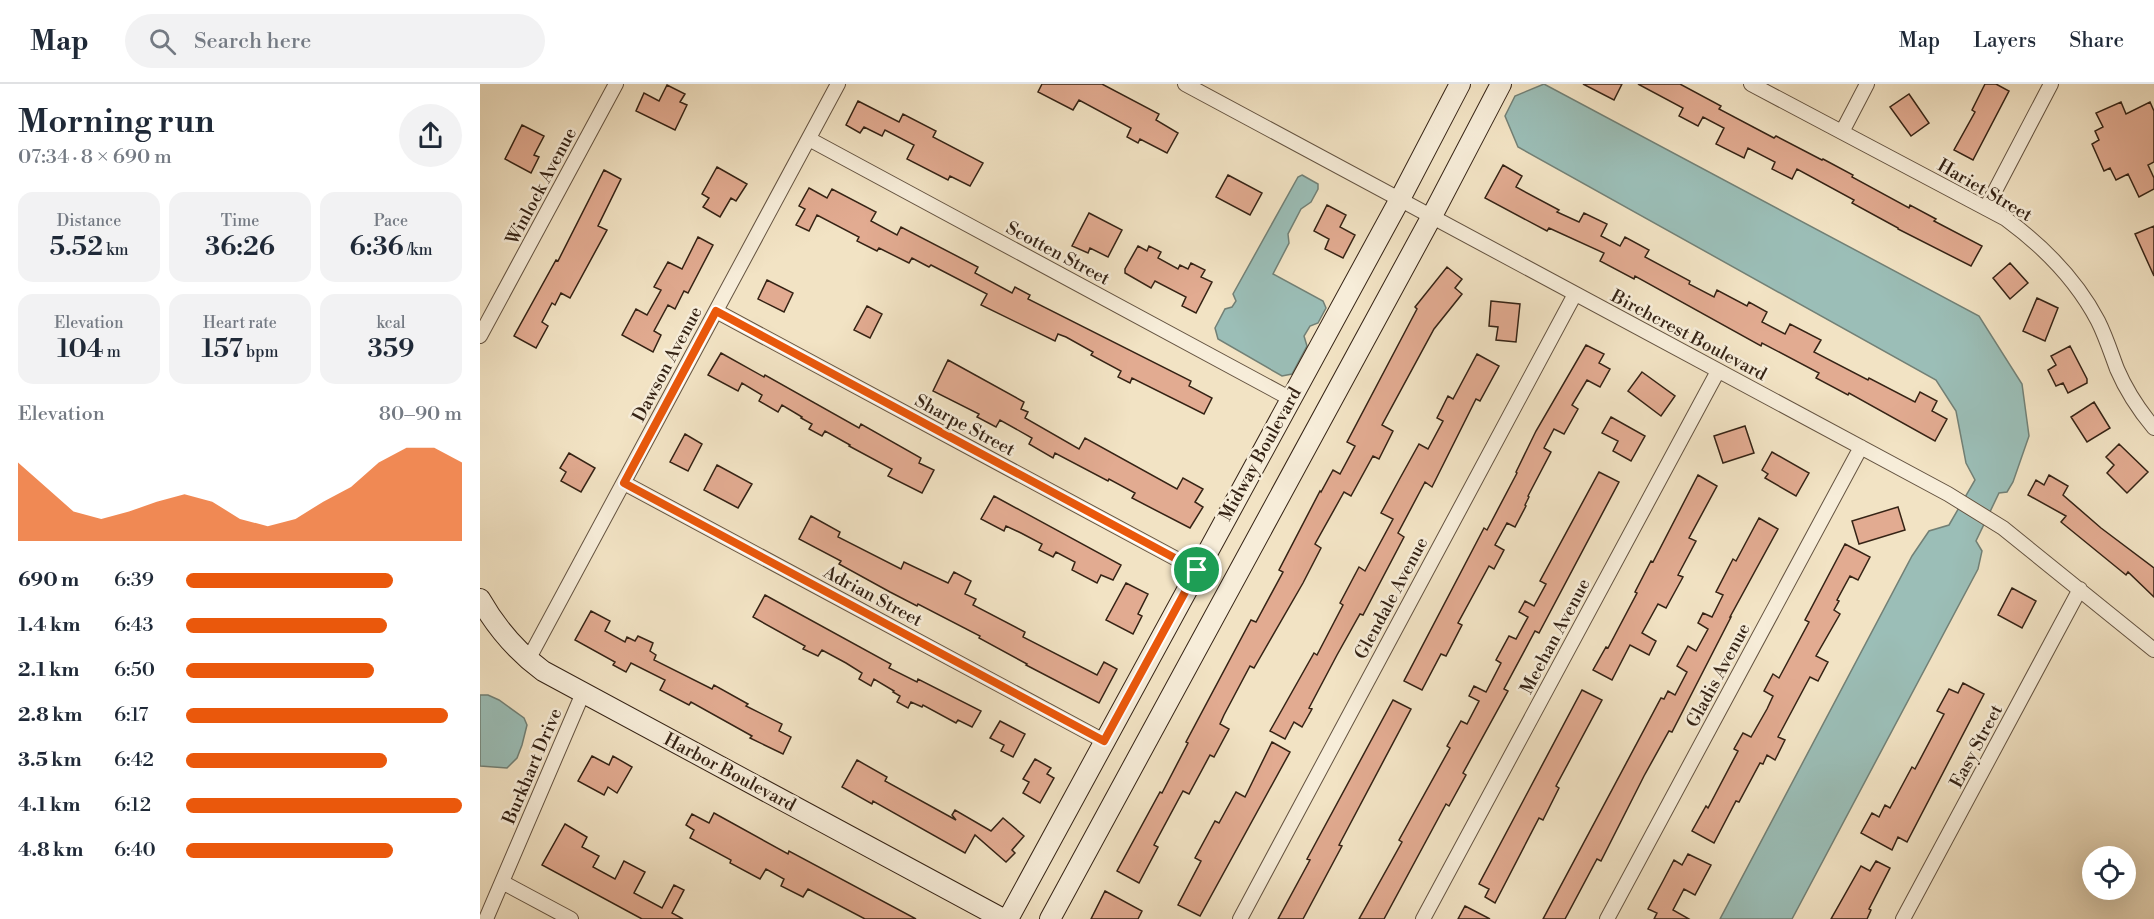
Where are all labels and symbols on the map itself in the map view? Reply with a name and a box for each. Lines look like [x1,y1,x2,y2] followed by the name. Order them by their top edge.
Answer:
[500,124,582,250] street label: Winlock Avenue
[1933,154,2037,227] street label: Hariet Street
[1002,216,1114,291] street label: Scotten Street
[1606,284,1771,387] street label: Birchcrest Boulevard
[627,303,708,426] street label: Dawson Avenue
[1214,383,1307,525] street label: Midway Boulevard
[911,389,1020,462] street label: Sharpe Street
[1350,533,1433,663] street label: Glendale Avenue
[1171,544,1222,595] pin
[818,560,927,632] street label: Adrian Street
[1515,574,1596,698] street label: Meehan Avenue
[1681,619,1756,731] street label: Gladis Avenue
[1945,700,2008,792] street label: Easy Street
[497,705,567,829] street label: Burkhart Drive
[660,728,800,817] street label: Harbor Boulevard

